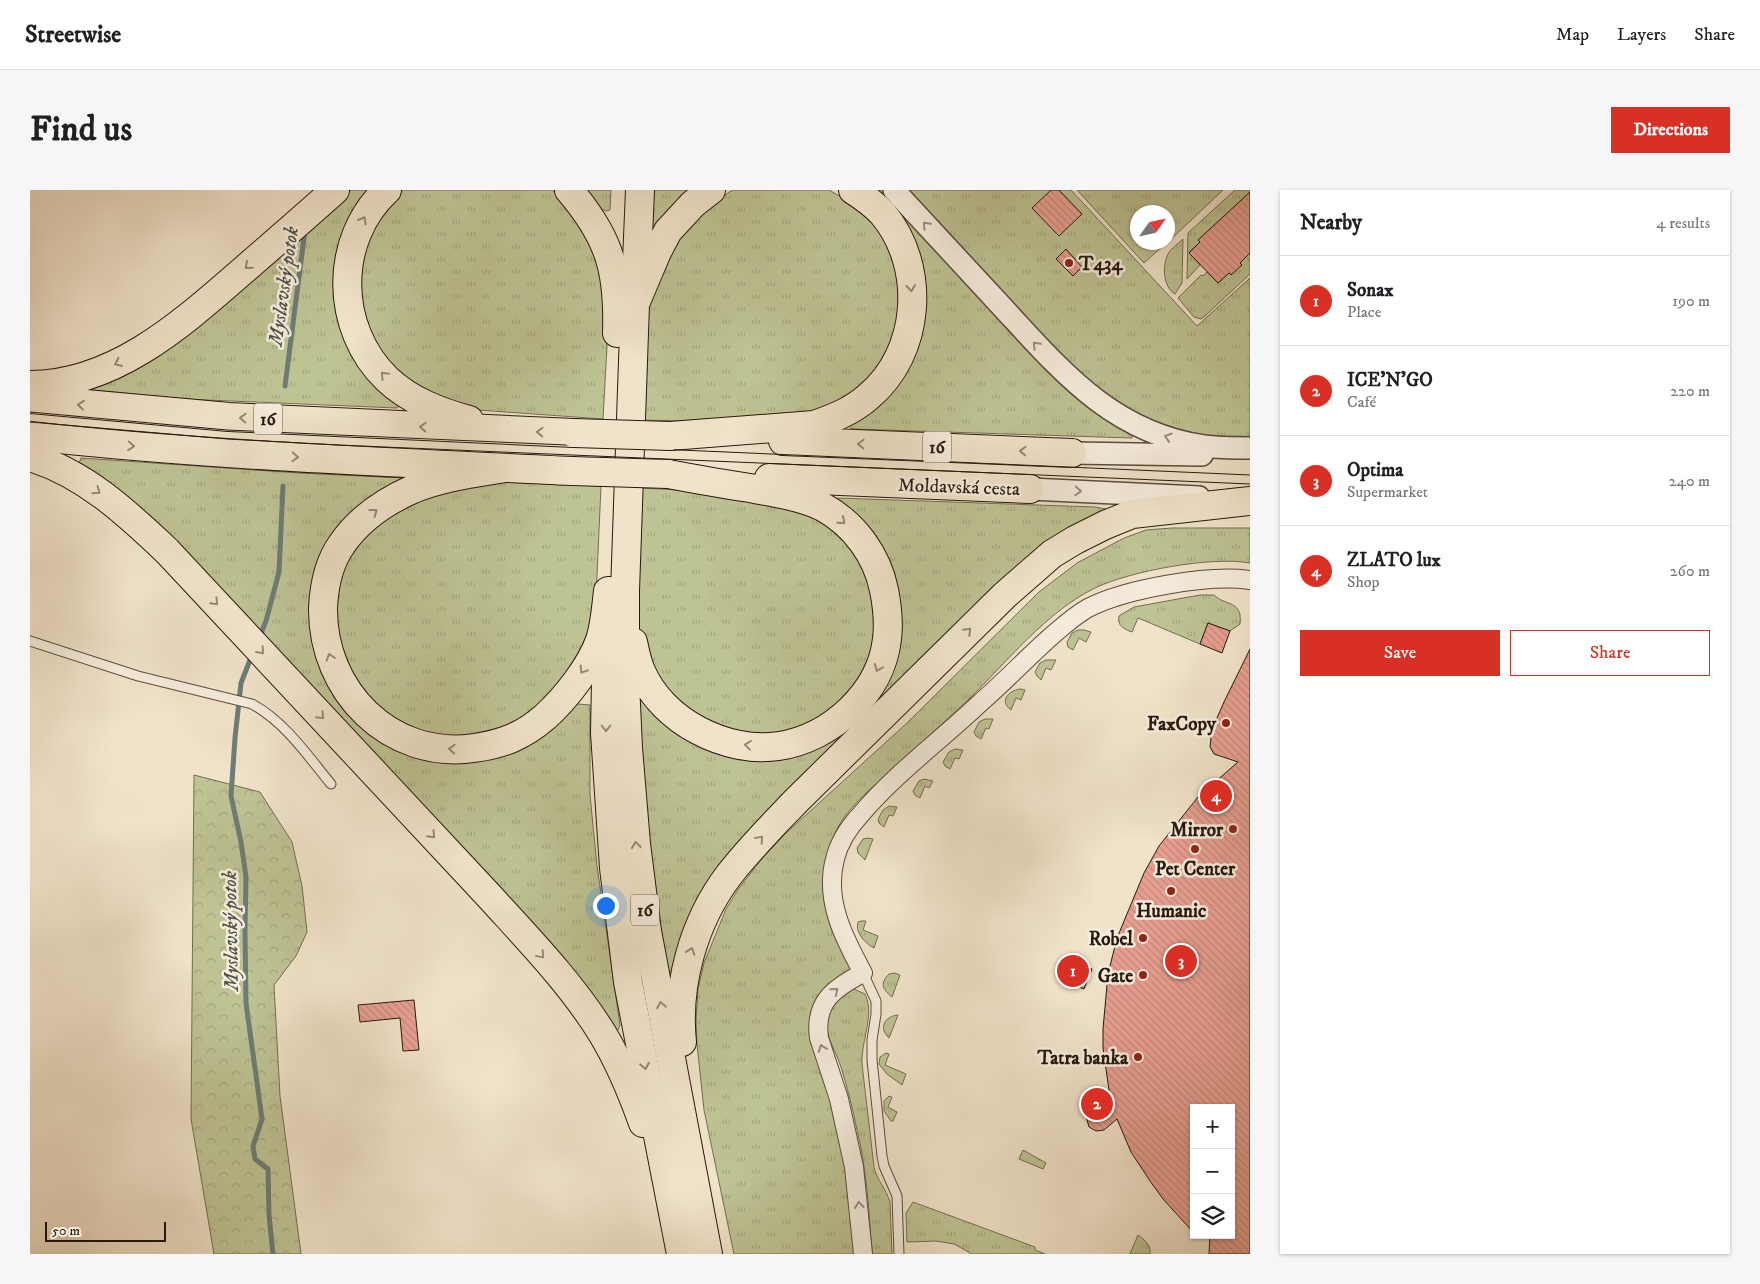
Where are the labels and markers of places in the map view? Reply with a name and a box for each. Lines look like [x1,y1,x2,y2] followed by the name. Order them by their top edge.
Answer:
[1078,253,1123,276] place label: T434
[1063,257,1075,269] marker: T434
[1147,713,1217,736] place label: FaxCopy
[1220,717,1232,729] marker: FaxCopy
[1200,777,1232,815] pin: 4
[1170,819,1224,842] place label: Mirror
[1227,823,1239,835] marker: Mirror
[1189,843,1201,855] marker: Pet Center
[1155,858,1236,881] place label: Pet Center
[1165,885,1177,897] marker: Humanic
[1136,900,1206,923] place label: Humanic
[1089,928,1133,951] place label: Robel
[1137,932,1149,944] marker: Robel
[1165,942,1197,980] pin: 3
[1057,952,1089,990] pin: 1
[1098,965,1133,988] place label: Gate
[1137,969,1149,981] marker: Gate
[1037,1047,1129,1070] place label: Tatra banka
[1132,1051,1144,1063] marker: Tatra banka
[1081,1085,1113,1123] pin: 2

